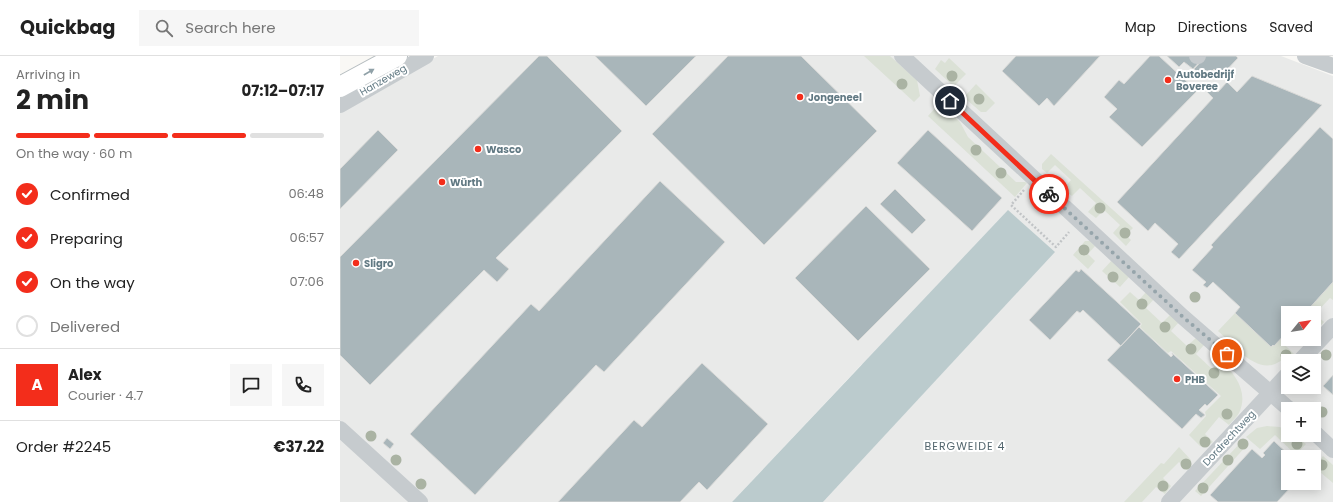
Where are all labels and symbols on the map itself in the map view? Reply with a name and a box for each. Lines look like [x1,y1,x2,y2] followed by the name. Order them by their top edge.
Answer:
[357,61,409,99] street label: Hanzeweg
[1176,67,1234,94] place label: Autobedrijf Boveree
[363,69,375,76] one-way arrow
[1163,75,1173,85] marker: Autobedrijf Boveree
[933,84,967,118] pin
[808,90,862,105] place label: Jongeneel
[795,92,805,102] marker: Jongeneel
[486,142,522,157] place label: Wasco
[473,144,483,154] marker: Wasco
[1029,174,1069,214] courier
[450,175,483,190] place label: Würth
[437,177,447,187] marker: Würth
[364,256,394,271] place label: Sligro
[351,258,361,268] marker: Sligro
[1281,306,1321,346] north arrow
[1210,337,1244,371] pin
[1185,372,1206,387] place label: PHB
[1172,374,1182,384] marker: PHB
[1199,407,1259,469] street label: Dordrechtweg
[925,438,1006,454] district label: BERGWEIDE 4

